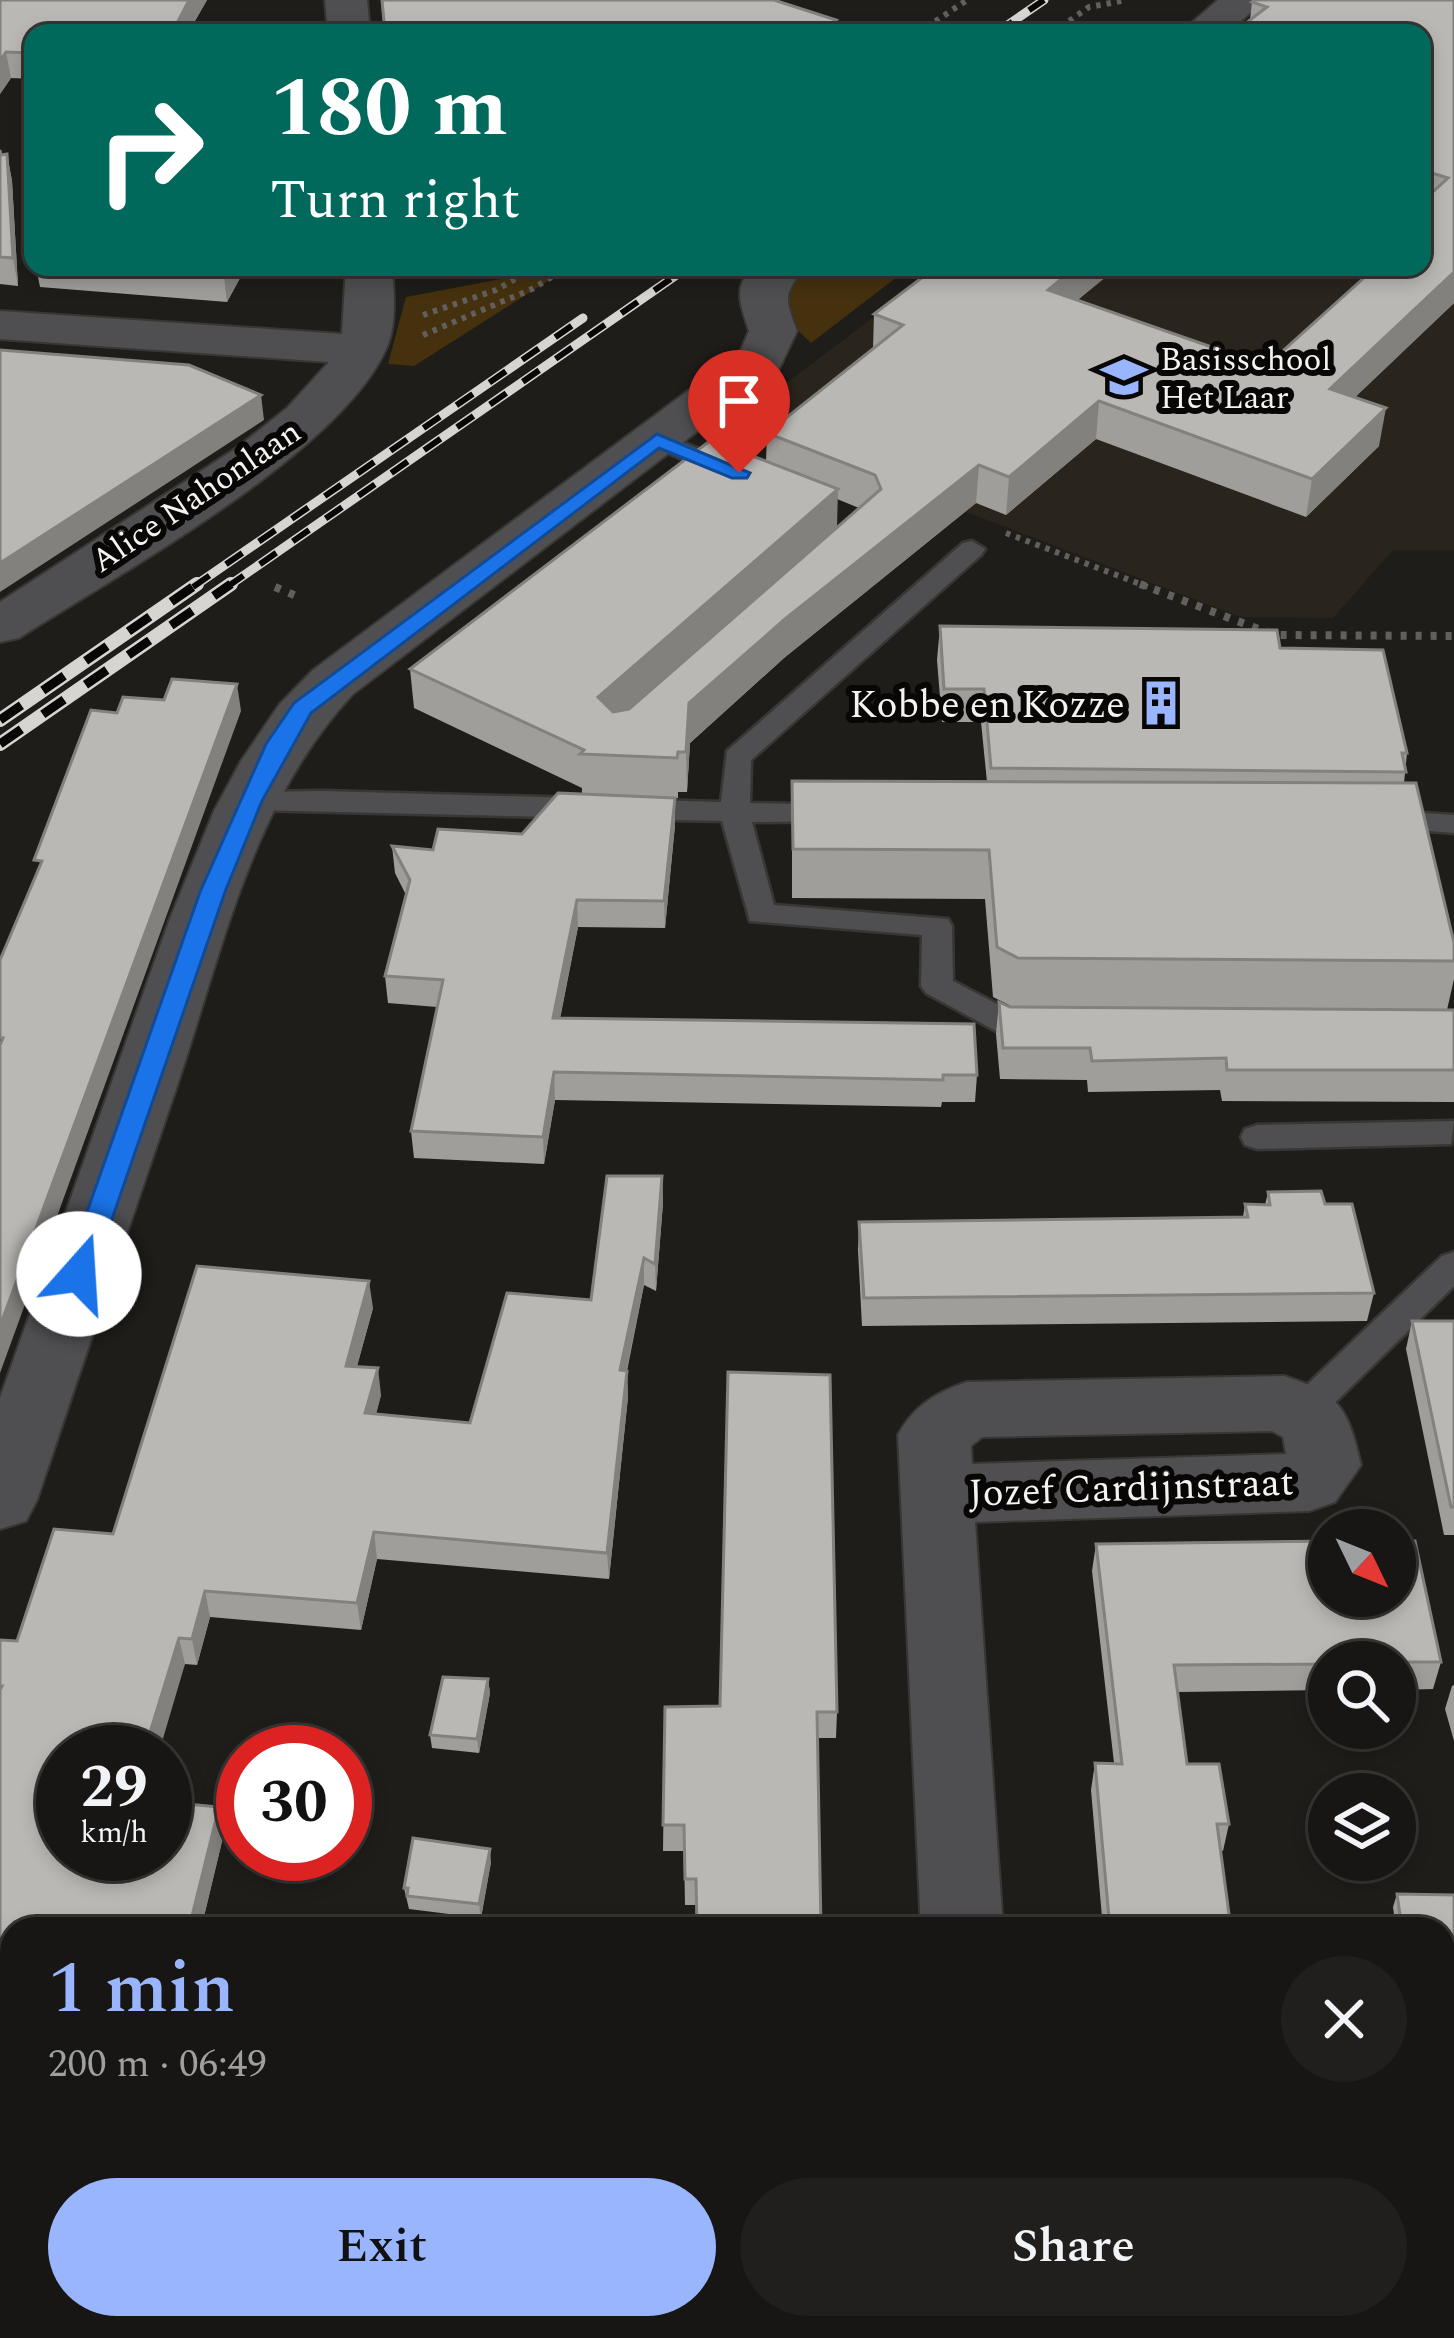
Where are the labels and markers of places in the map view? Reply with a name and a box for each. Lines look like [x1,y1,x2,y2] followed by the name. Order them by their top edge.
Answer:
[1160,335,1331,423] place label: Basisschool Het Laar
[688,350,790,473] pin
[1099,352,1149,402] school or university icon: Basisschool Het Laar
[849,676,1125,735] place label: Kobbe en Kozze
[1136,678,1186,728] building icon: Kobbe en Kozze

